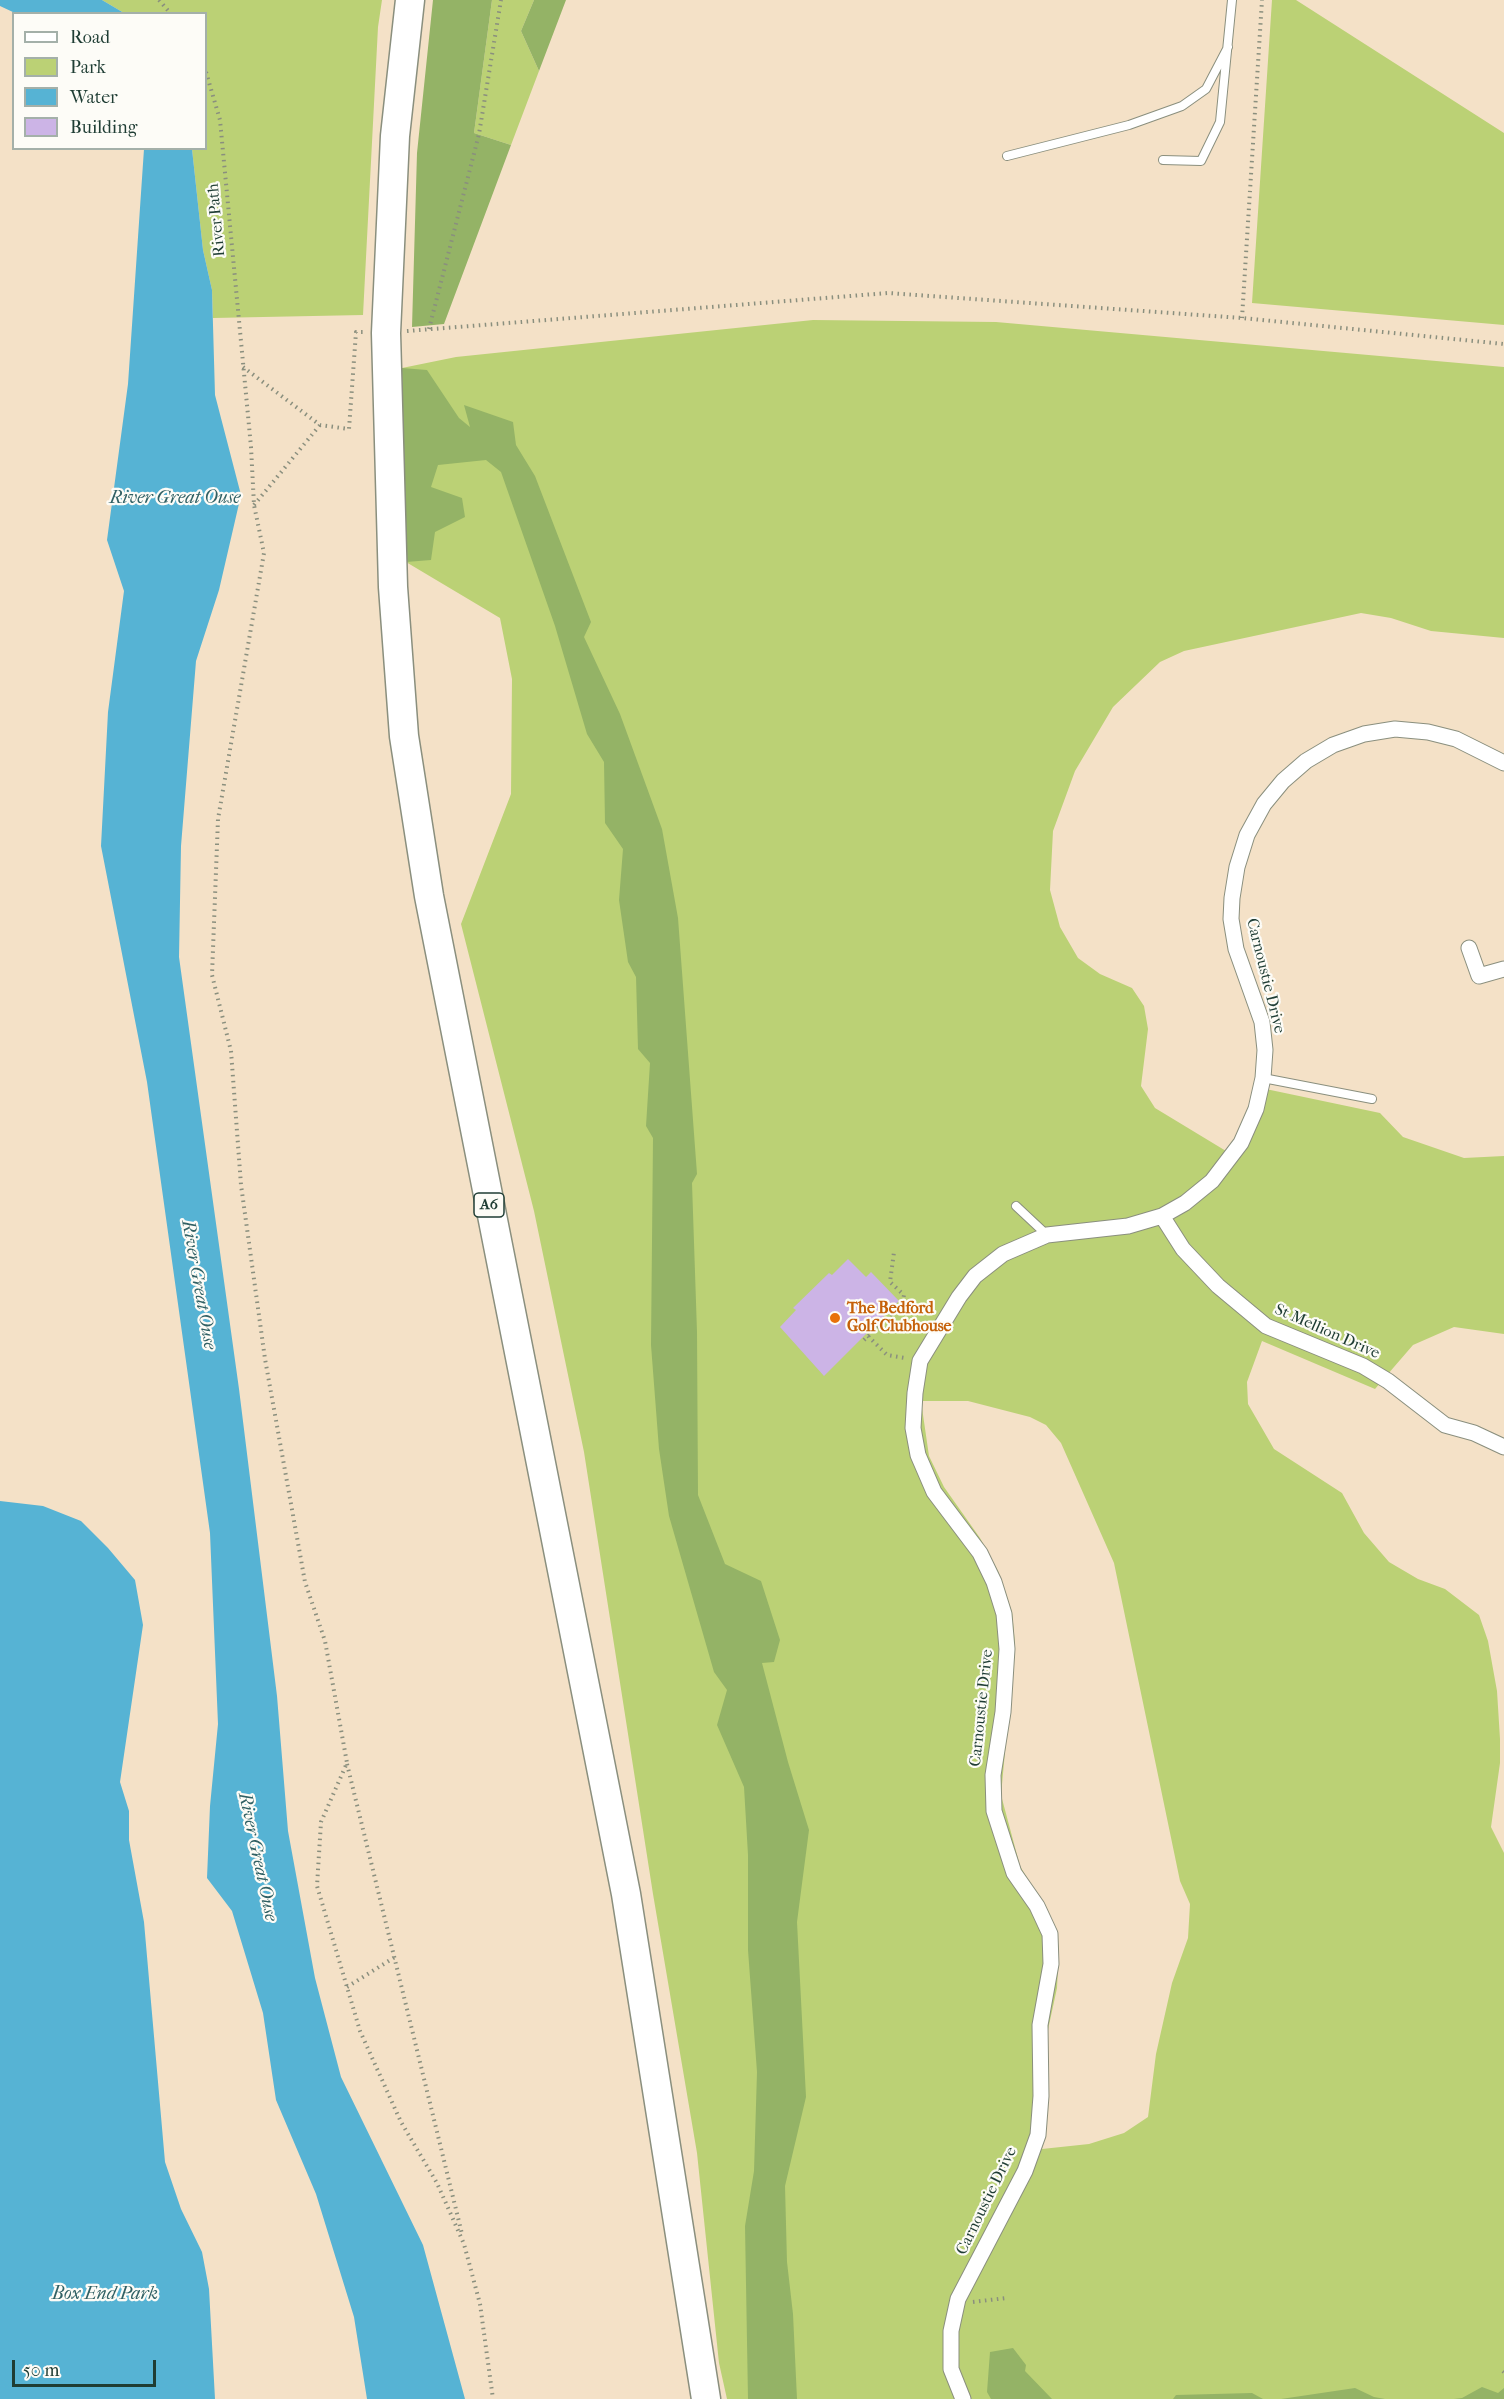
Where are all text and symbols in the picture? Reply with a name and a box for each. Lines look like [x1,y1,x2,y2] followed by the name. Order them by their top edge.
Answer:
[12,12,207,150] legend
[70,27,110,48] text: Road
[70,57,106,78] text: Park
[70,87,118,108] text: Water
[70,117,137,138] text: Building
[204,183,230,257] street label: River Path
[110,488,240,510] water label: River Great Ouse
[1241,916,1289,1036] street label: Carnoustie Drive
[474,1193,504,1217] road number: A6
[176,1219,220,1351] water label: River Great Ouse
[847,1299,952,1337] place label: The Bedford Golf Clubhouse
[1271,1300,1383,1364] street label: St Mellion Drive
[828,1311,842,1325] marker: The Bedford Golf Clubhouse
[966,1648,998,1768] street label: Carnoustie Drive
[233,1791,281,1923] water label: River Great Ouse
[953,2144,1021,2258] street label: Carnoustie Drive
[52,2284,158,2306] water label: Box End Park
[15,2348,159,2386] scale bar
[23,2360,59,2381] text: 50 m

